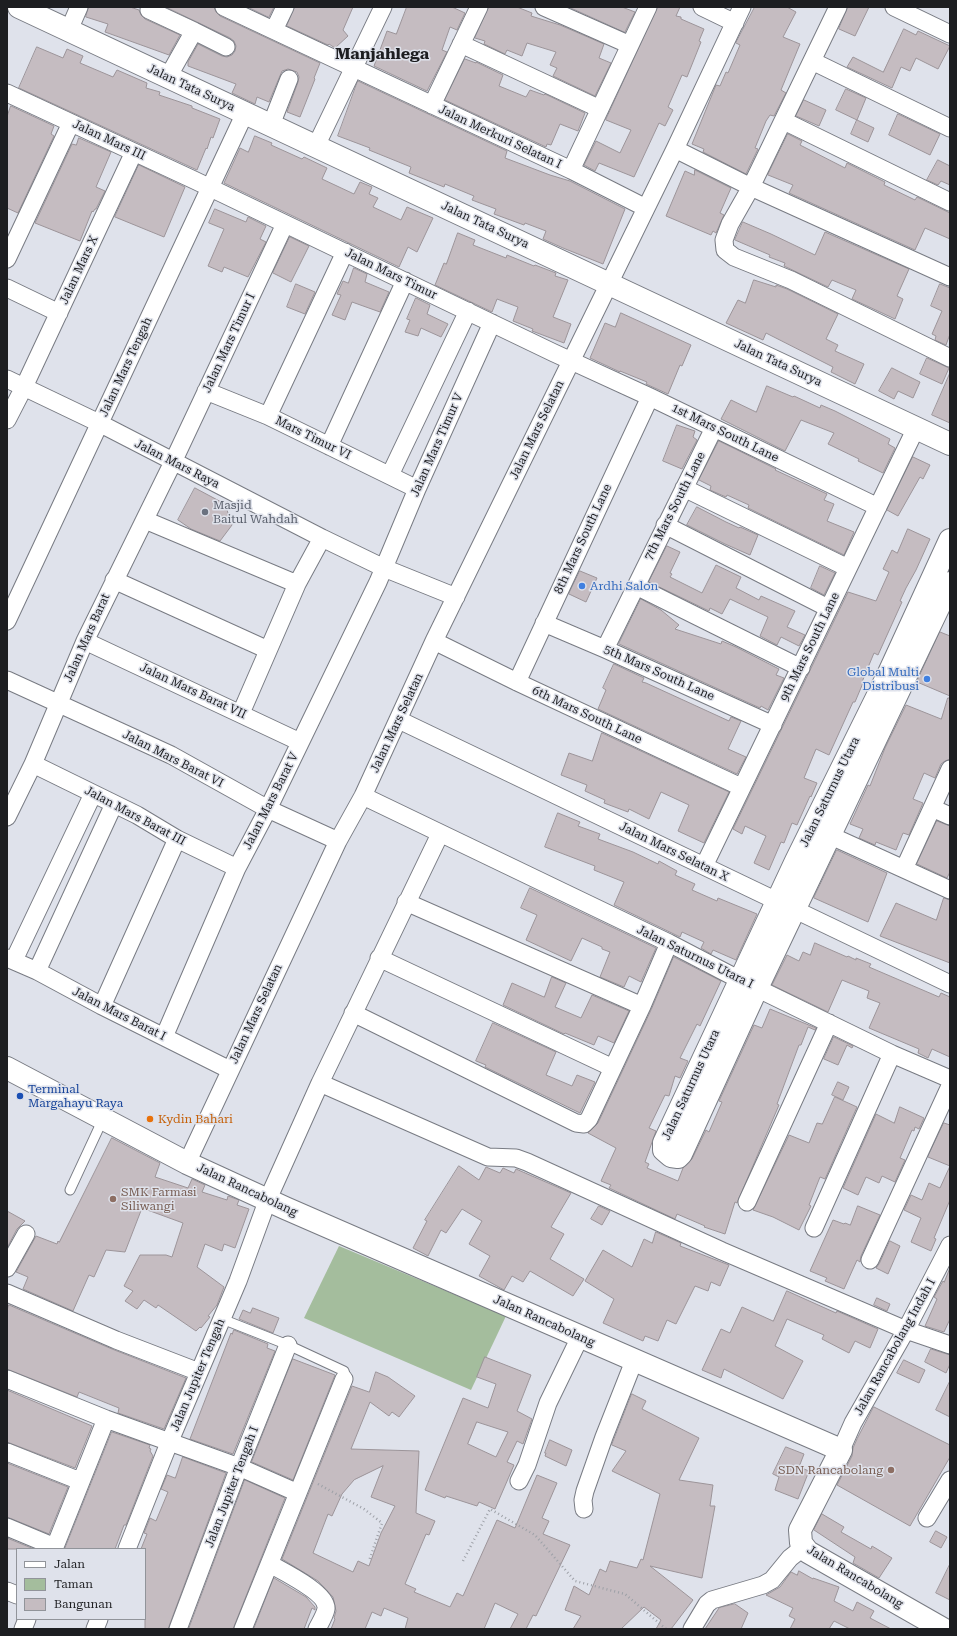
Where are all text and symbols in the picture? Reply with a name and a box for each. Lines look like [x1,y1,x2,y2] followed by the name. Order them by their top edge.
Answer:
[335,44,429,64] district label: Manjahlega
[145,61,237,115] street label: Jalan Tata Surya
[436,102,564,172] street label: Jalan Merkuri Selatan I
[70,117,148,163] street label: Jalan Mars III
[439,198,531,252] street label: Jalan Tata Surya
[57,233,101,307] street label: Jalan Mars X
[343,245,439,303] street label: Jalan Mars Timur
[200,291,258,395] street label: Jalan Mars Timur I
[97,315,155,419] street label: Jalan Mars Tengah
[732,336,824,390] street label: Jalan Tata Surya
[507,378,567,482] street label: Jalan Mars Selatan
[408,391,466,499] street label: Jalan Mars Timur V
[669,401,781,465] street label: 1st Mars South Lane
[273,413,353,463] street label: Mars Timur VI
[132,436,222,492] street label: Jalan Mars Raya
[641,449,709,563] street label: 7th Mars South Lane
[551,482,615,596] street label: 8th Mars South Lane
[213,498,298,526] place label: Masjid Baitul Wahdah
[200,507,210,517] marker: Masjid Baitul Wahdah
[590,579,658,593] place label: Ardhi Salon
[577,581,587,591] marker: Ardhi Salon
[777,590,843,704] street label: 9th Mars South Lane
[61,591,113,685] street label: Jalan Mars Barat
[601,642,717,704] street label: 5th Mars South Lane
[137,660,249,722] street label: Jalan Mars Barat VII
[847,665,919,693] place label: Global Multi Distribusi
[368,671,426,775] street label: Jalan Mars Selatan
[922,674,932,684] marker: Global Multi Distribusi
[530,683,644,747] street label: 6th Mars South Lane
[120,727,226,791] street label: Jalan Mars Barat VI
[797,735,863,849] street label: Jalan Saturnus Utara
[240,750,302,852] street label: Jalan Mars Barat V
[82,783,188,849] street label: Jalan Mars Barat III
[617,819,731,885] street label: Jalan Mars Selatan X
[634,922,756,992] street label: Jalan Saturnus Utara I
[227,962,285,1066] street label: Jalan Mars Selatan
[70,984,168,1044] street label: Jalan Mars Barat I
[659,1027,723,1143] street label: Jalan Saturnus Utara
[28,1082,123,1110] place label: Terminal Margahayu Raya
[15,1091,25,1101] marker: Terminal Margahayu Raya
[158,1112,233,1126] place label: Kydin Bahari
[145,1114,155,1124] marker: Kydin Bahari
[194,1160,300,1220] street label: Jalan Rancabolang
[121,1185,197,1213] place label: SMK Farmasi Siliwangi
[108,1194,118,1204] marker: SMK Farmasi Siliwangi
[851,1276,939,1418] street label: Jalan Rancabolang Indah I
[491,1292,597,1350] street label: Jalan Rancabolang
[168,1316,228,1434] street label: Jalan Jupiter Tengah
[202,1424,262,1550] street label: Jalan Jupiter Tengah I
[778,1463,883,1477] place label: SDN Rancabolang
[886,1465,896,1475] marker: SDN Rancabolang
[804,1543,906,1611] street label: Jalan Rancabolang
[16,1548,146,1620] legend
[54,1557,85,1571] text: Jalan
[54,1577,93,1591] text: Taman
[54,1597,113,1611] text: Bangunan

